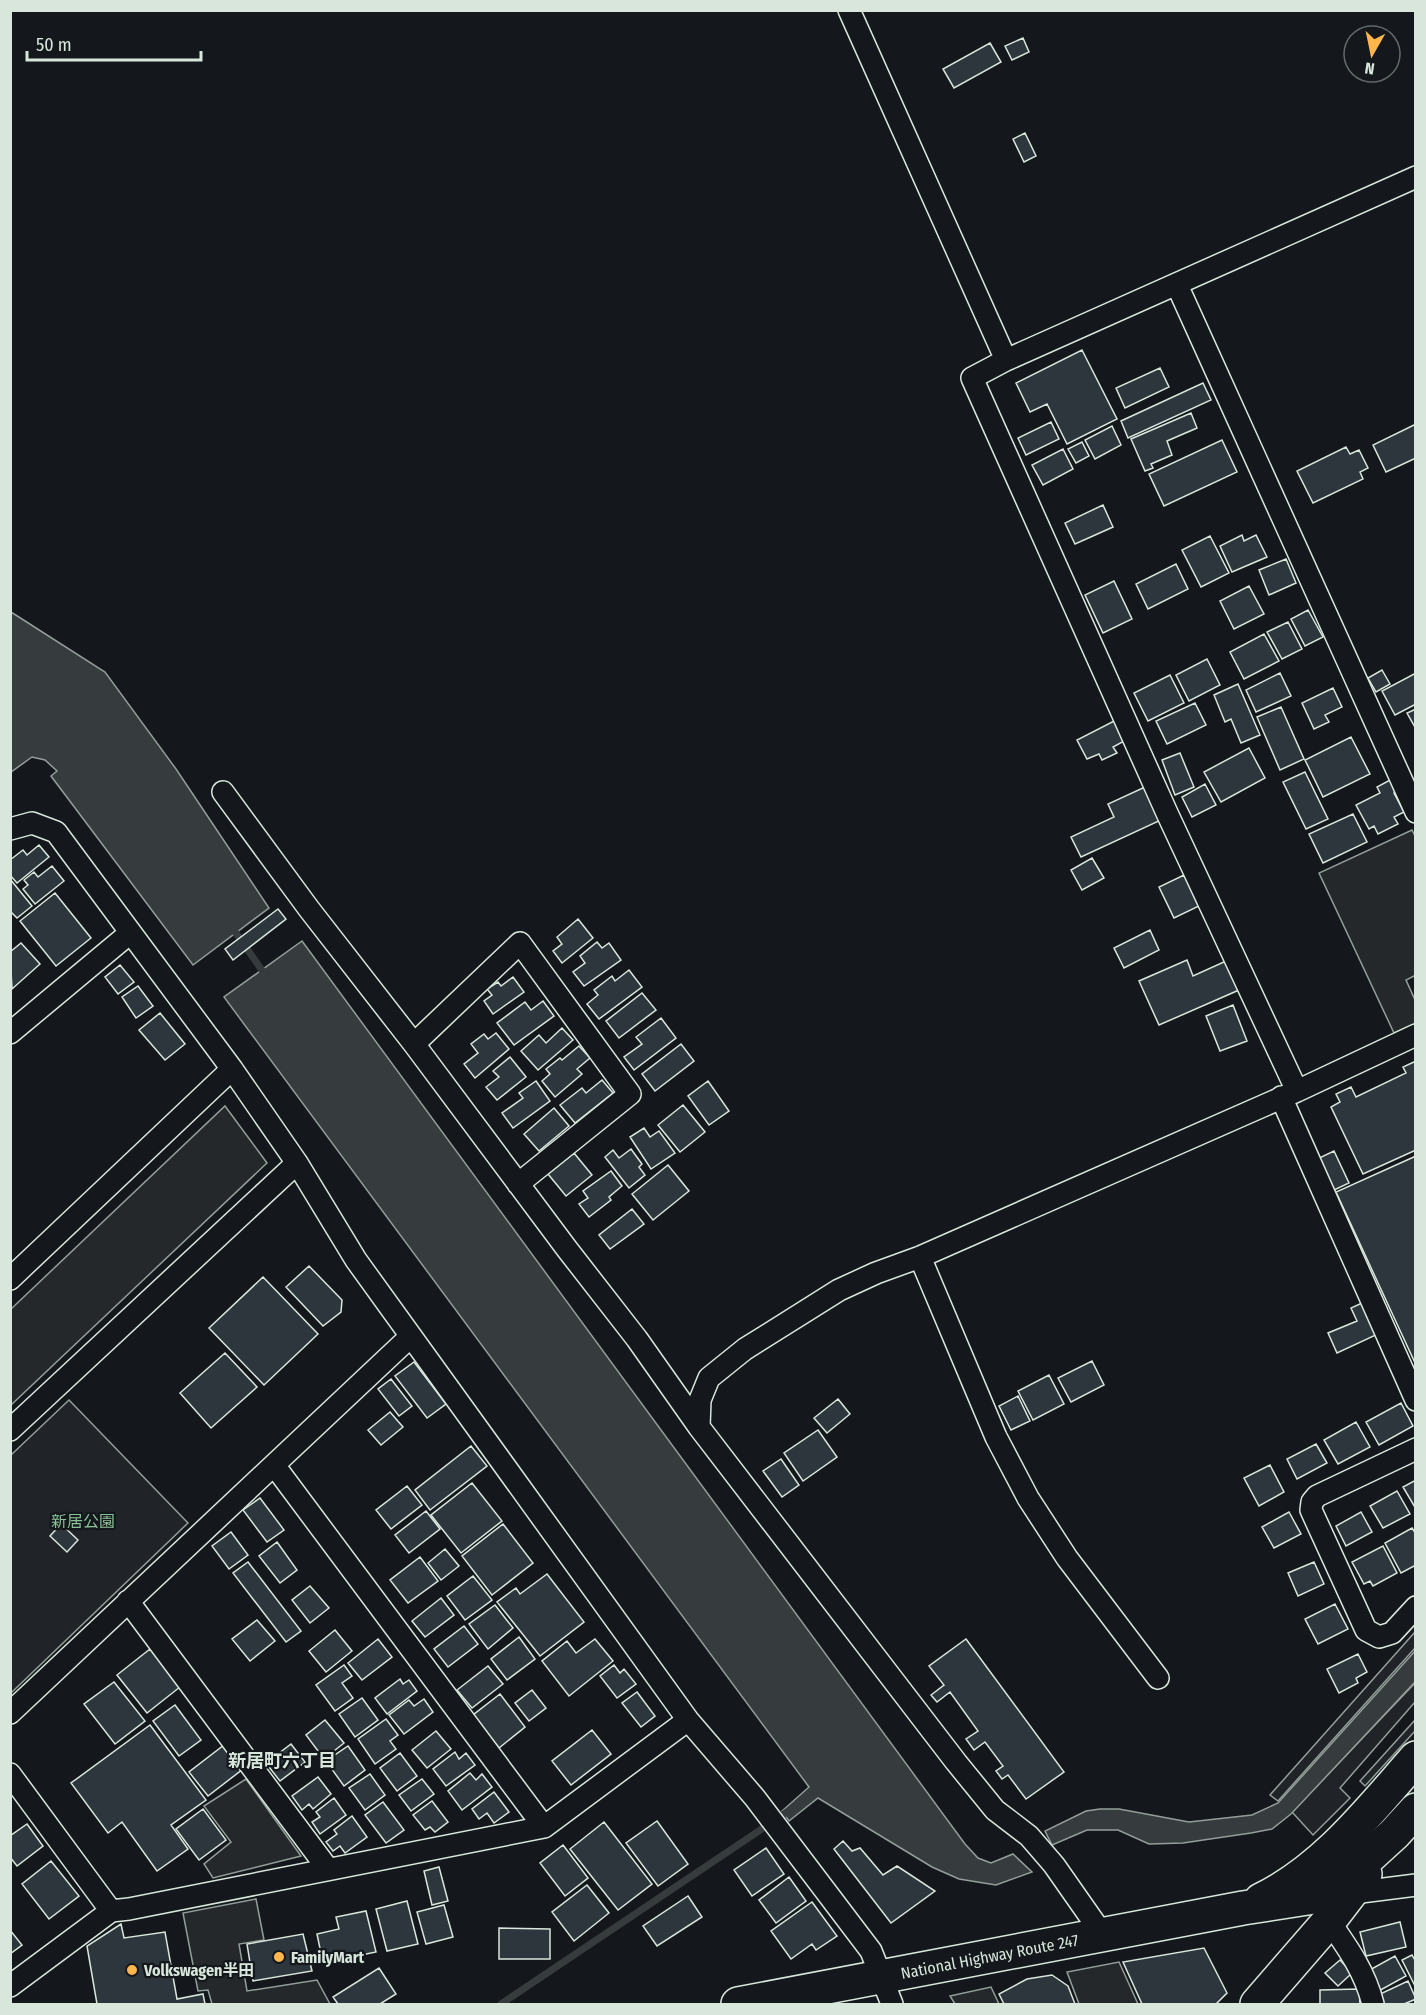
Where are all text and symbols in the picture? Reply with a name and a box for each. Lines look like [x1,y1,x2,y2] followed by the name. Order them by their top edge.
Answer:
[27,24,201,62] scale bar
[1342,24,1402,84] north arrow
[36,34,72,56] text: 50 m
[1364,58,1376,78] text: N
[51,1512,115,1531] park label: 新居公園
[228,1750,336,1772] district label: 新居町六丁目
[899,1930,1081,1983] street label: National Highway Route 247
[291,1948,365,1967] place label: FamilyMart
[272,1950,286,1964] marker: FamilyMart
[143,1961,254,1980] place label: Volkswagen半田
[125,1963,139,1977] marker: Volkswagen半田

